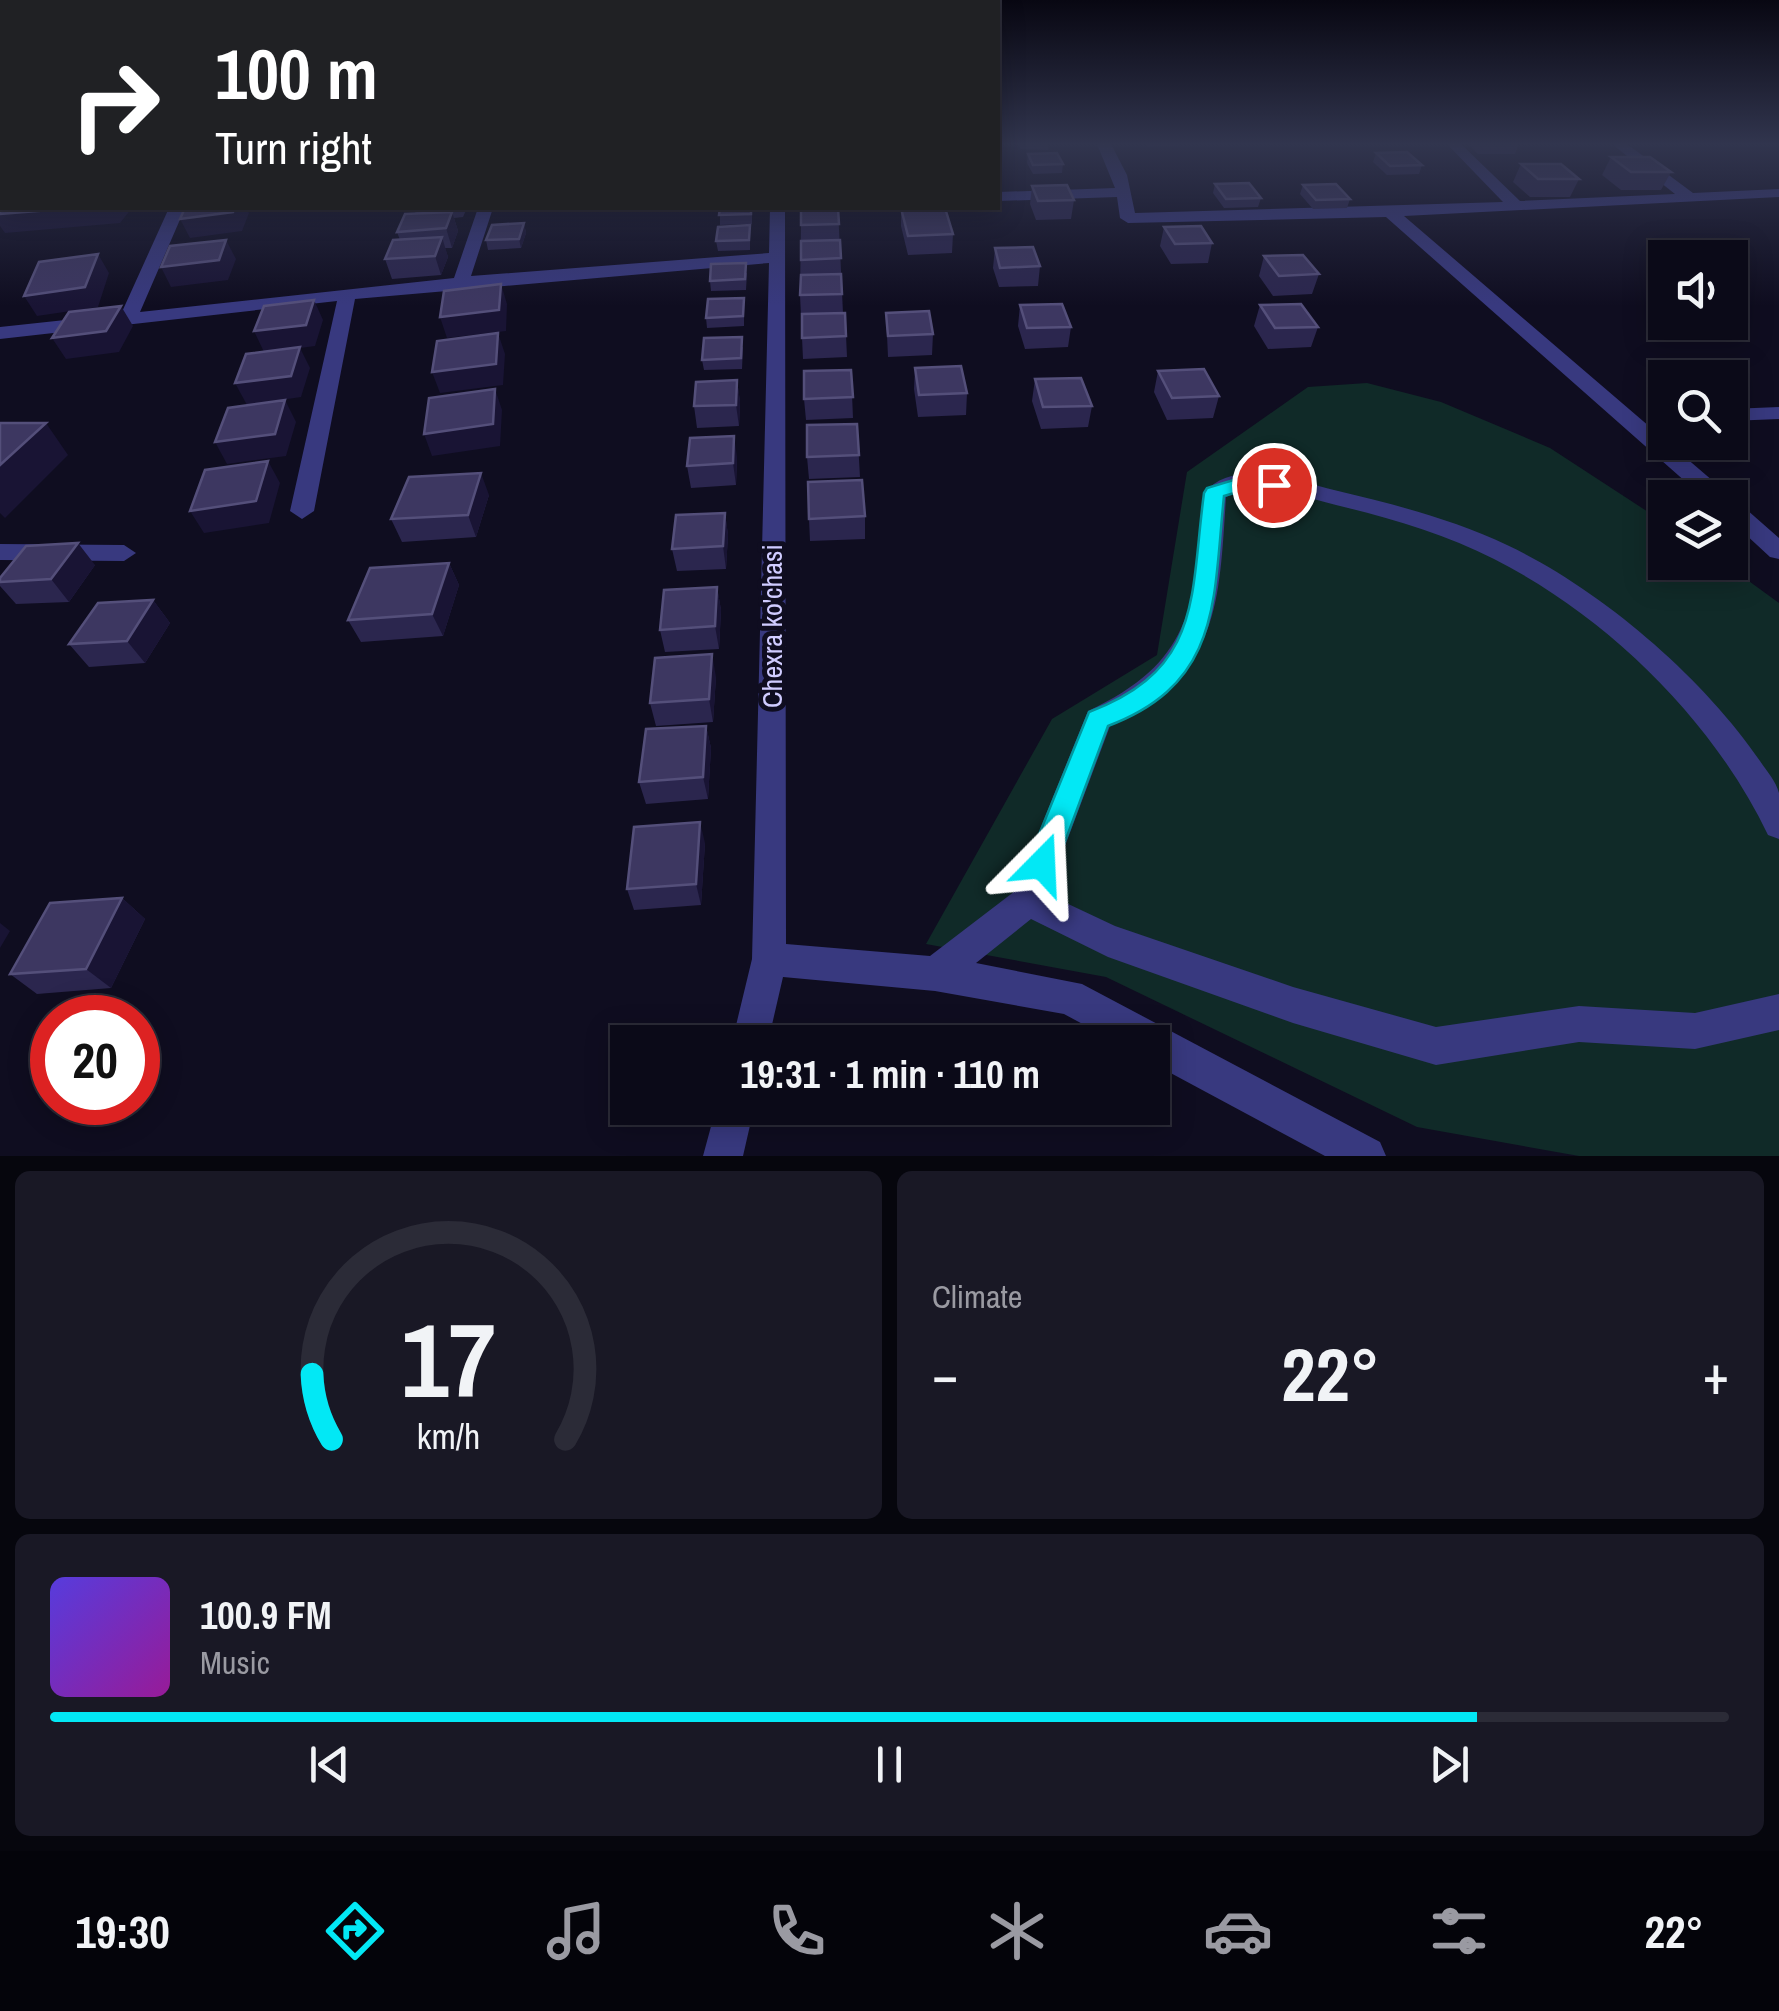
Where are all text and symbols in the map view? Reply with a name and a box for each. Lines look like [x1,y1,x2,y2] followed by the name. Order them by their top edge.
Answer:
[215,27,378,121] text: 100 m
[50,40,180,170] icon: right
[215,117,372,178] text: Turn right
[1648,240,1748,580] map controls
[1648,240,1748,340] button: sound
[1648,360,1748,460] button: search
[1232,443,1317,528] pin
[1247,458,1302,513] icon: arrive
[1648,480,1748,580] button: layers
[753,544,791,708] street label: Chexra ko'chasi
[990,812,1094,916] position arrow
[30,995,160,1125] speed limit sign: 20
[740,1049,1040,1100] text: 19:31 · 1 min · 110 m
[932,1275,1022,1318] text: Climate
[401,1289,496,1429] text: 17
[1281,1323,1380,1424] text: 22°
[932,1337,958,1411] text: −
[1703,1337,1729,1411] text: +
[417,1412,480,1460] text: km/h
[200,1590,332,1641] text: 100.9 FM
[200,1641,270,1684] text: Music
[302,1737,357,1792] icon: previous
[862,1737,917,1792] icon: pause
[1422,1737,1477,1792] icon: next
[320,1896,390,1966] icon: directions
[541,1896,611,1966] icon: music
[762,1896,832,1966] icon: phone
[982,1896,1052,1966] icon: climate
[1203,1896,1273,1966] icon: car
[1424,1896,1494,1966] icon: filters
[75,1901,170,1962] text: 19:30
[1645,1901,1704,1962] text: 22°

